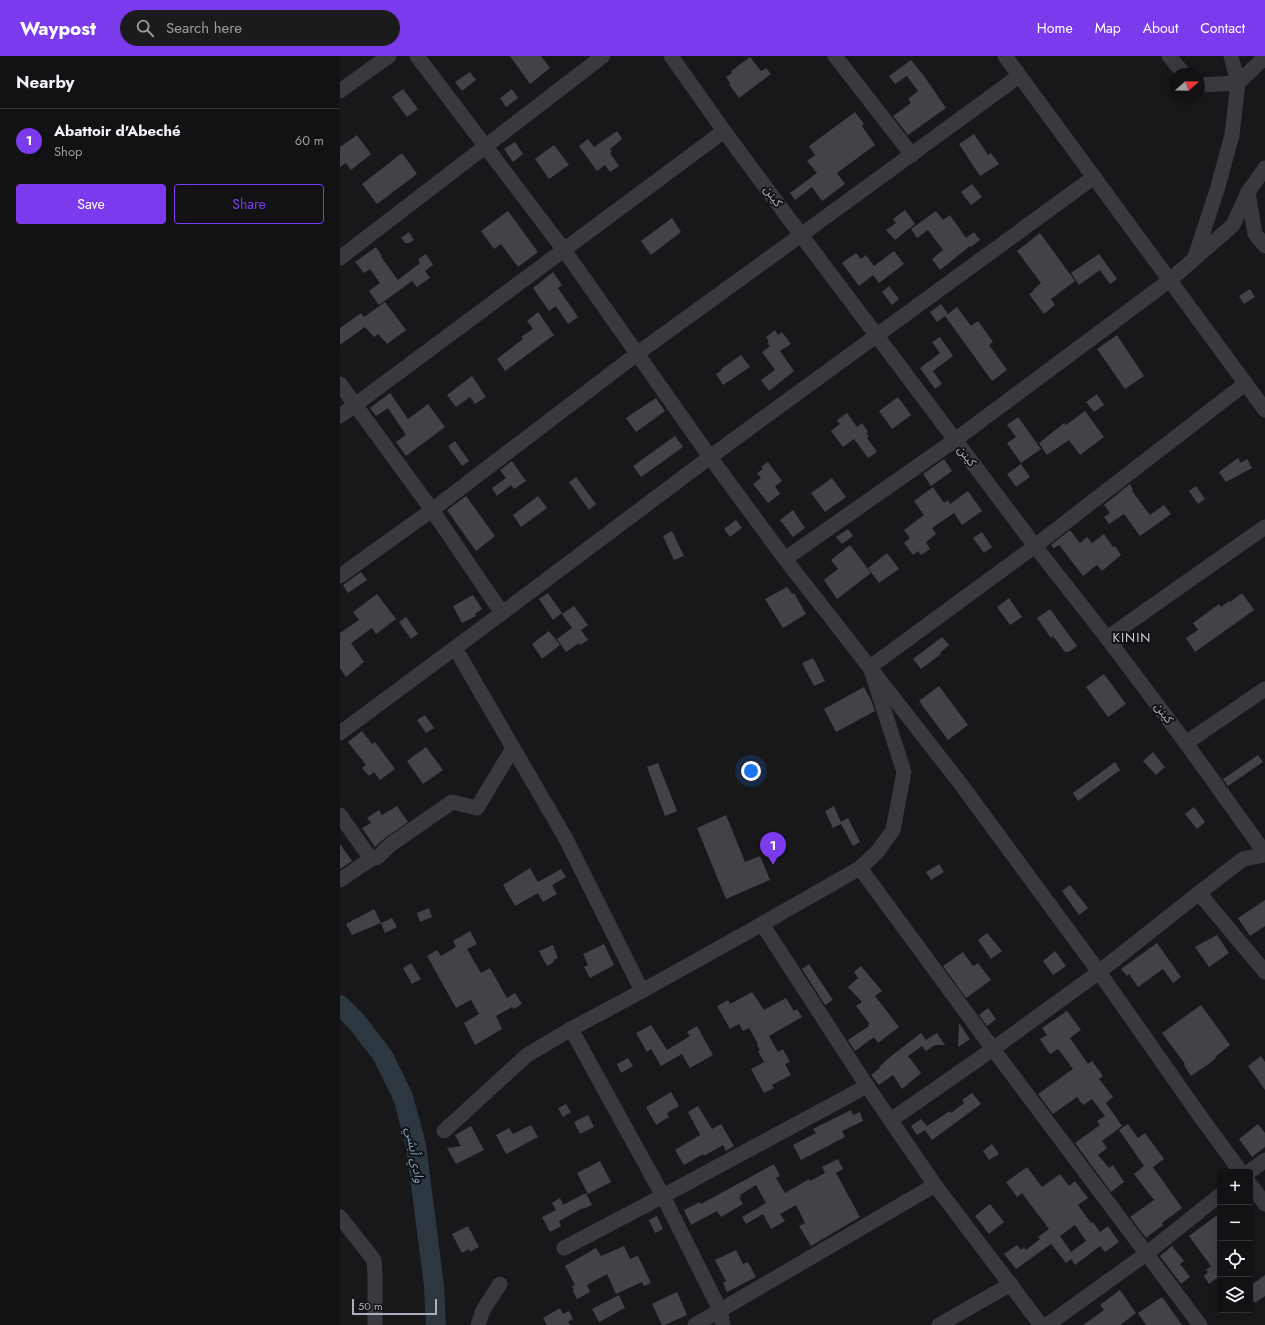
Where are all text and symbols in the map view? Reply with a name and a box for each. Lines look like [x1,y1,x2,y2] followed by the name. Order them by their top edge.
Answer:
[120,10,400,46] search box
[20,15,96,42] text: Waypost
[134,17,156,39] icon: search
[166,17,242,39] text: Search here
[1037,18,1073,38] text: Home
[1095,18,1121,38] text: Map
[1143,18,1178,38] text: About
[1200,18,1245,38] text: Contact
[1169,68,1205,104] north arrow
[16,70,74,94] text: Nearby
[54,120,181,142] text: Abattoir d'Abeché
[26,131,32,150] text: 1
[295,131,324,150] text: 60 m
[54,142,82,161] text: Shop
[759,182,787,211] street label: كينن
[16,184,166,224] button: Save
[174,184,324,224] button: Share
[953,442,982,471] street label: كينن
[1113,628,1151,647] district label: KININ
[1150,699,1179,728] street label: كينن
[741,761,761,781] your location
[760,832,786,865] pin: 1
[400,1126,429,1185] water label: وادي أبشي
[1217,1169,1253,1313] map controls
[1217,1169,1253,1205] button: +
[1217,1205,1253,1241] button: −
[1217,1241,1253,1277] button: locate
[1217,1277,1253,1313] button: layers
[352,1297,437,1316] scale bar
[358,1298,383,1314] text: 50 m

